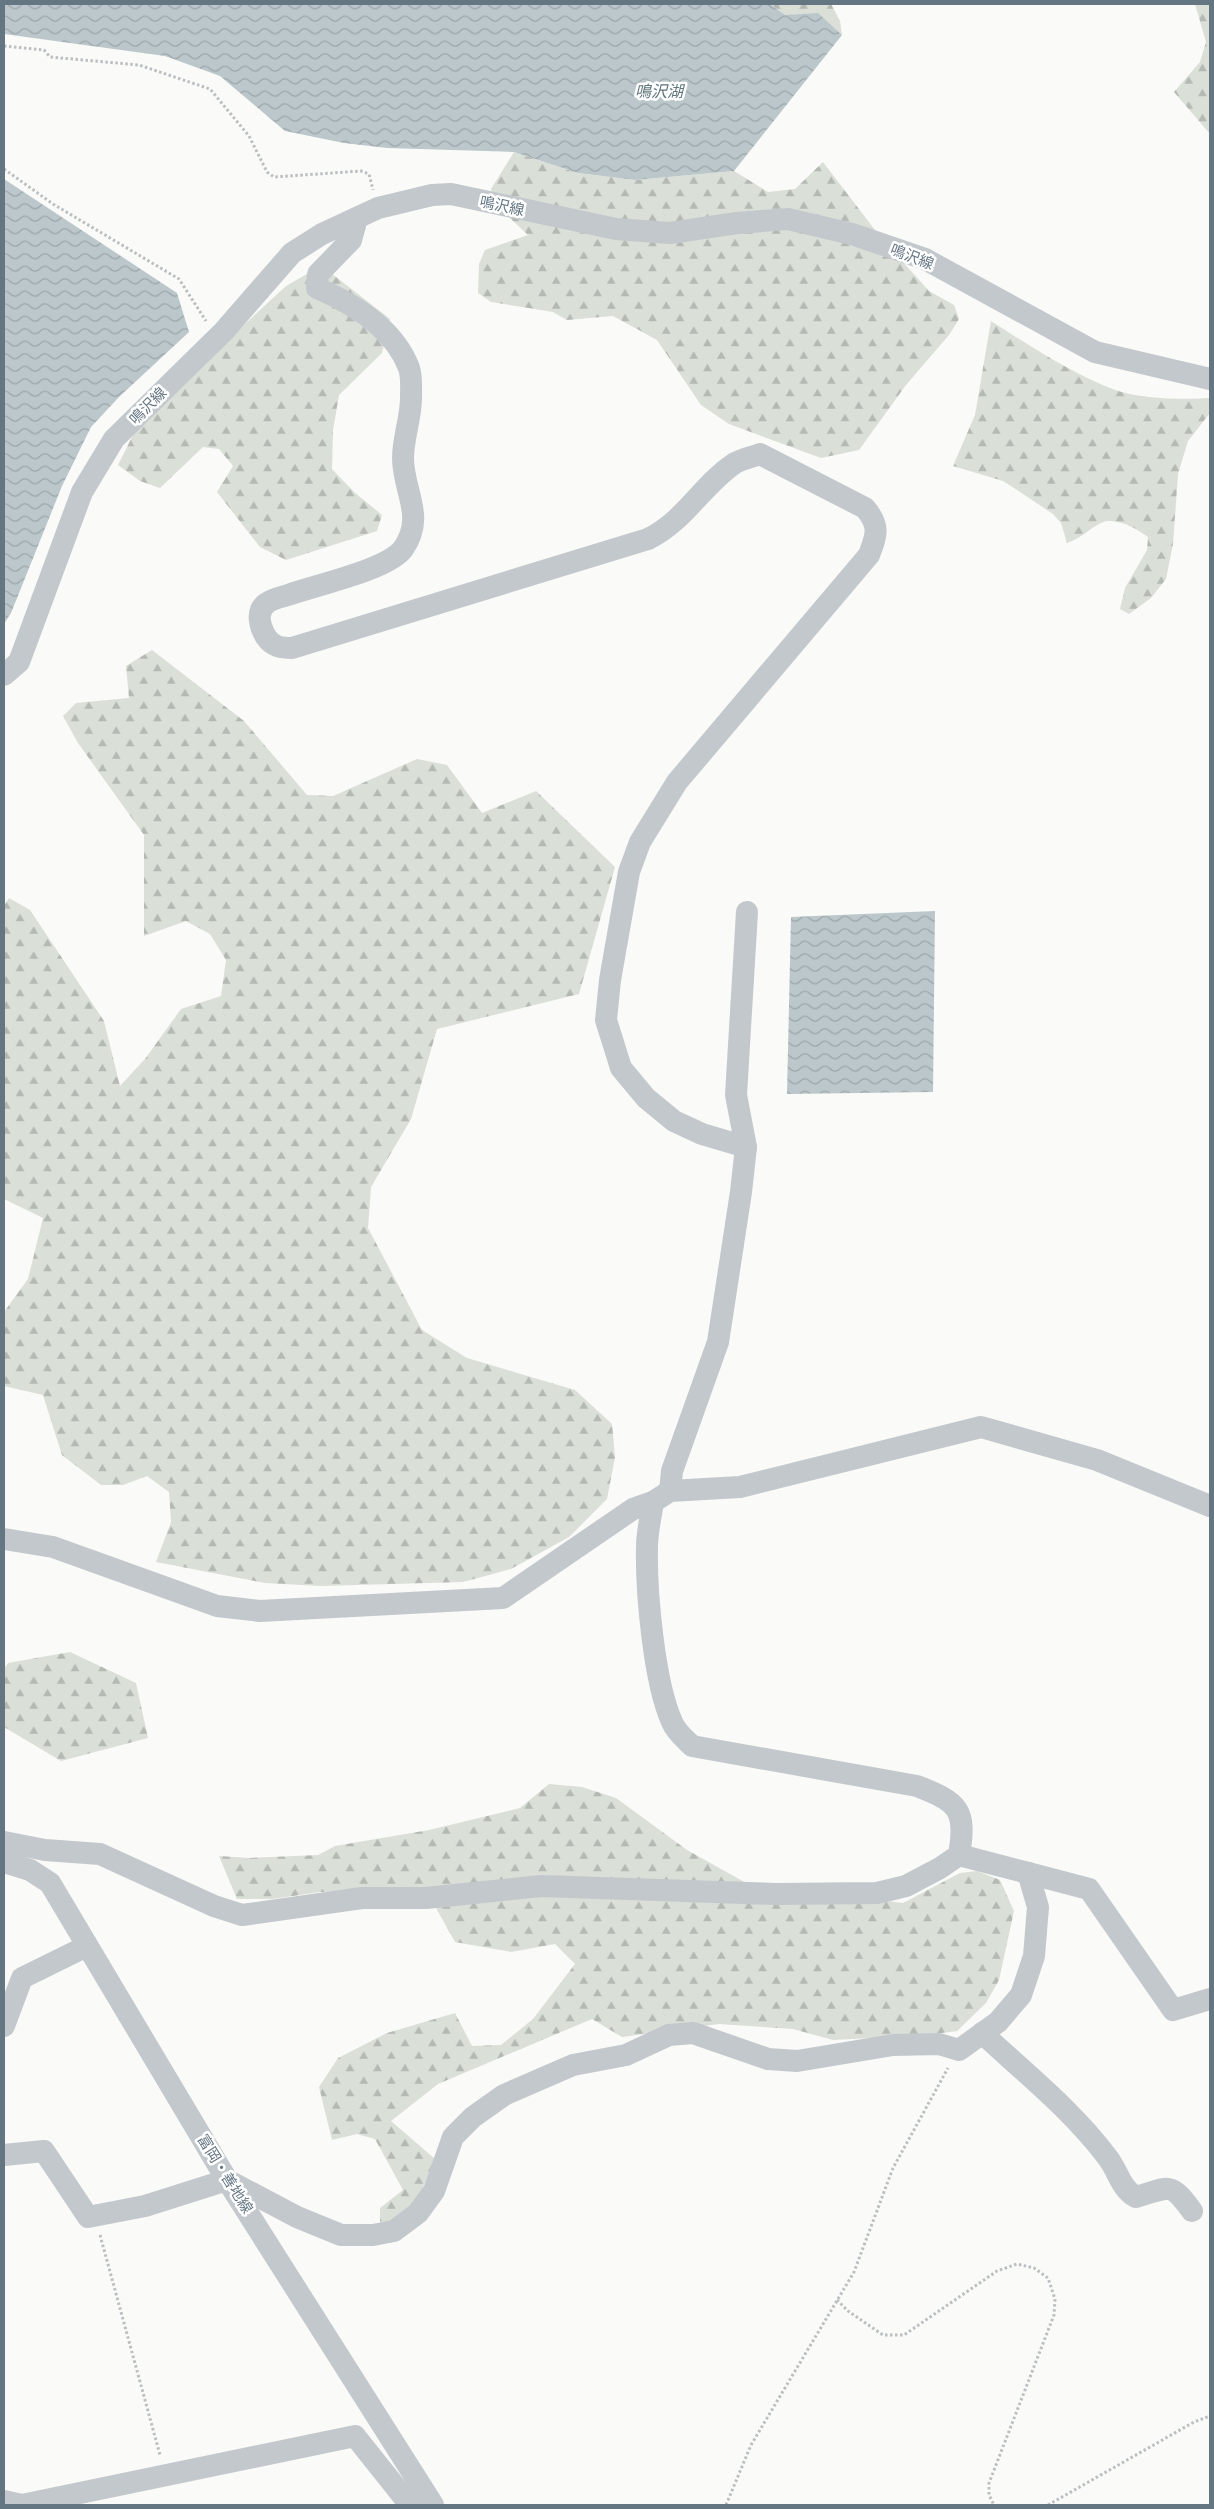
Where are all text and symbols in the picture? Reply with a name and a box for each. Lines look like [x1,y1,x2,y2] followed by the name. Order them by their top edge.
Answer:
[635,81,686,101] water label: 鳴沢湖
[478,192,526,219] street label: 鳴沢線
[888,240,937,273] street label: 鳴沢線
[125,383,170,428] street label: 鳴沢線
[194,2131,257,2217] street label: 富岡・善地線

